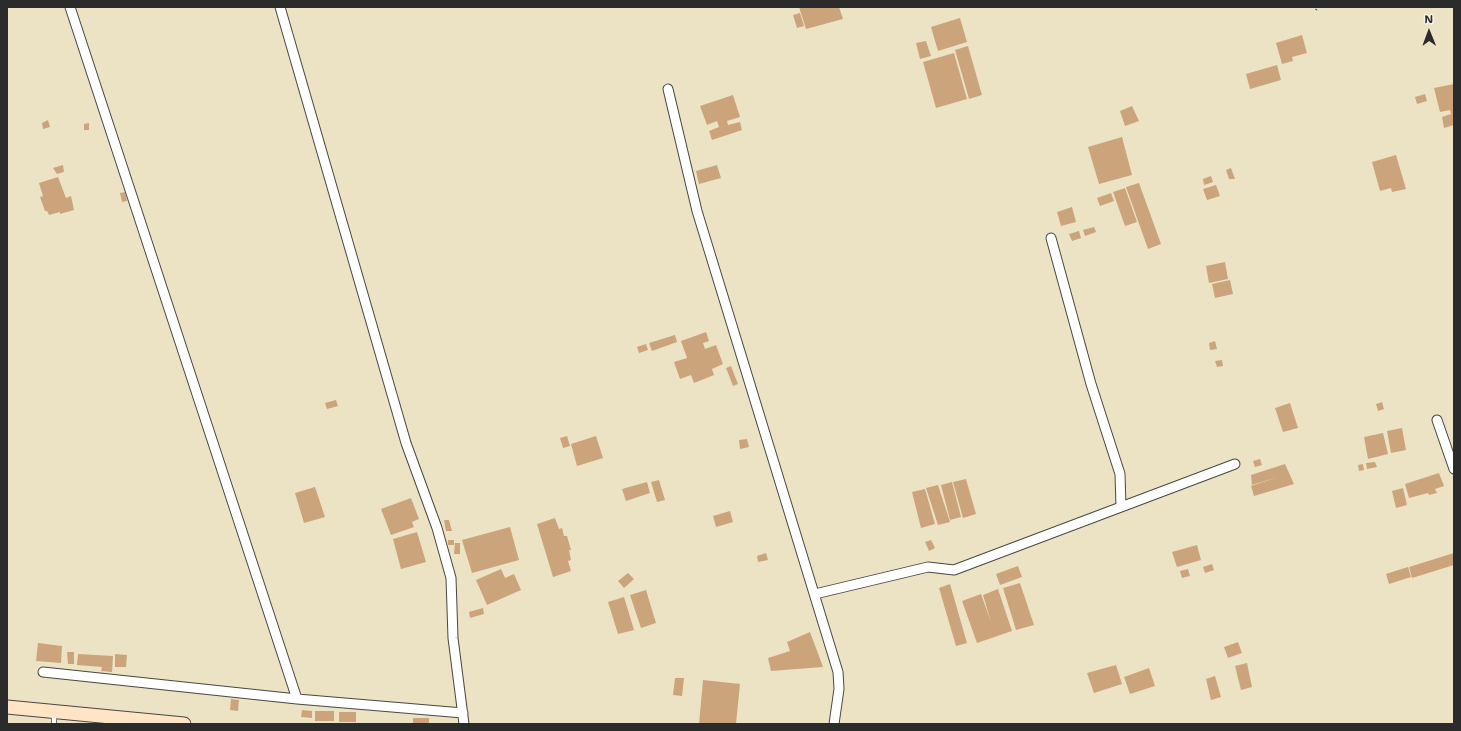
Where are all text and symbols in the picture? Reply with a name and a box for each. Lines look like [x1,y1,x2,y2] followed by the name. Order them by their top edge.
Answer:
[1409,12,1449,52] north arrow
[1424,12,1433,27] text: N

